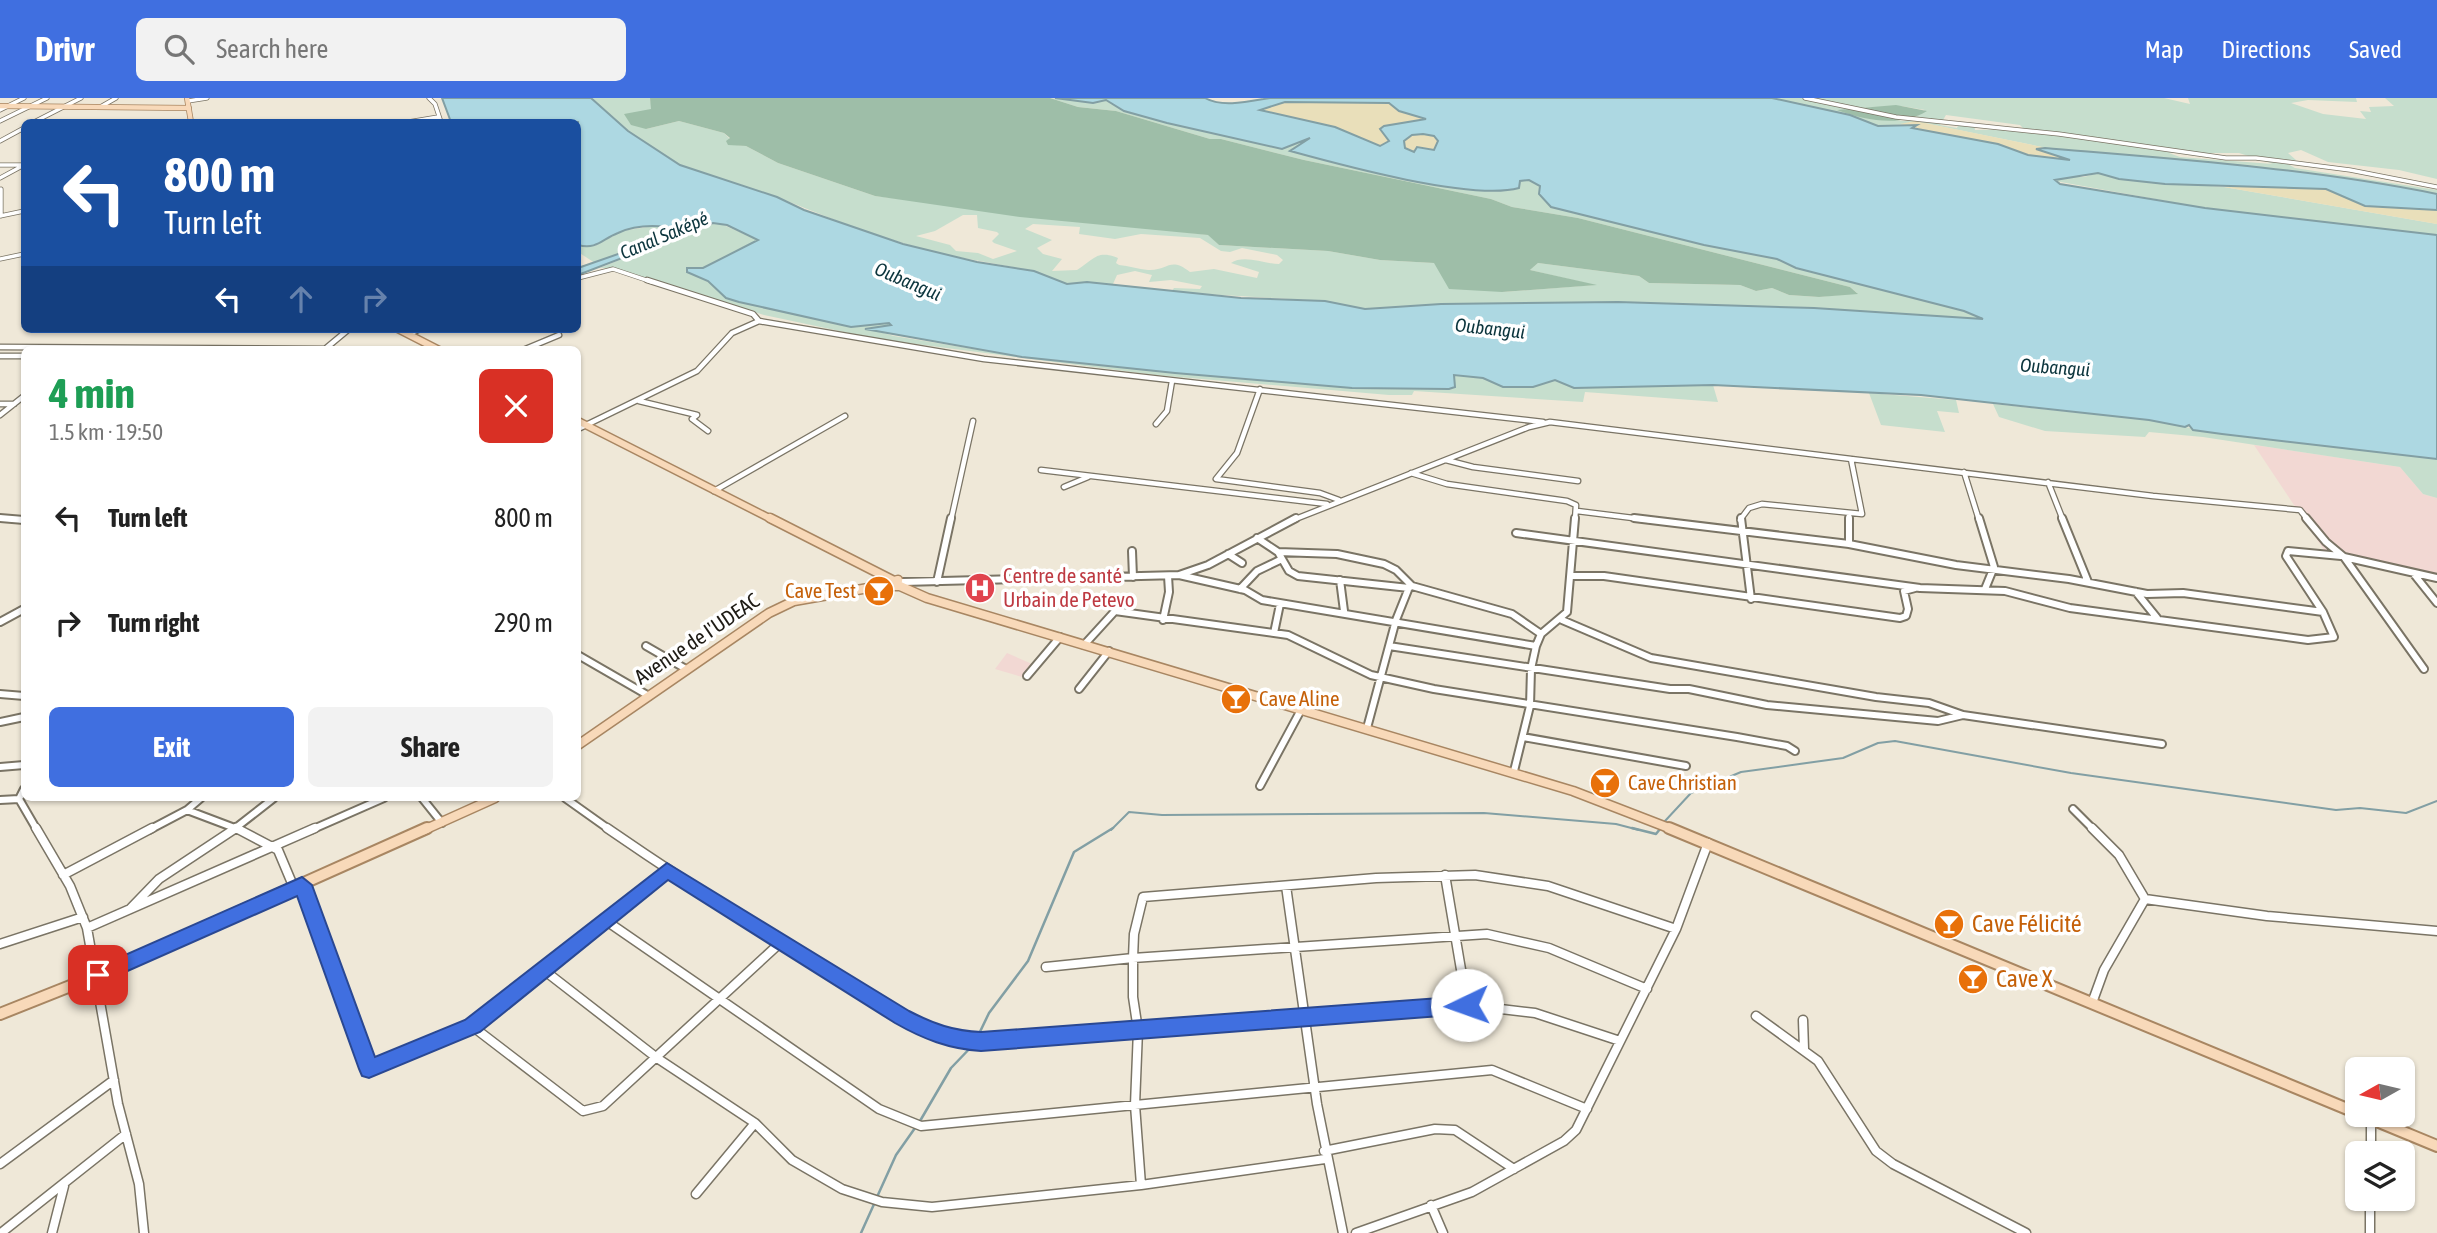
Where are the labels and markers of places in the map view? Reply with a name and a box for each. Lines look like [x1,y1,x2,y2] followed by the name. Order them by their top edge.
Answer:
[1003,563,1135,611] place label: Centre de santé Urbain de Petevo
[963,571,997,605] hospital icon: Centre de santé Urbain de Petevo
[862,574,896,608] bar icon: Cave Test
[785,578,856,602] place label: Cave Test
[1219,682,1253,716] bar icon: Cave Aline
[1259,686,1339,710] place label: Cave Aline
[1588,766,1622,800] bar icon: Cave Christian
[1628,770,1737,794] place label: Cave Christian
[1932,907,1966,941] bar icon: Cave Félicité
[1972,910,2082,937] place label: Cave Félicité
[68,945,128,1005] pin
[1956,962,1990,996] bar icon: Cave X
[1996,965,2053,992] place label: Cave X

